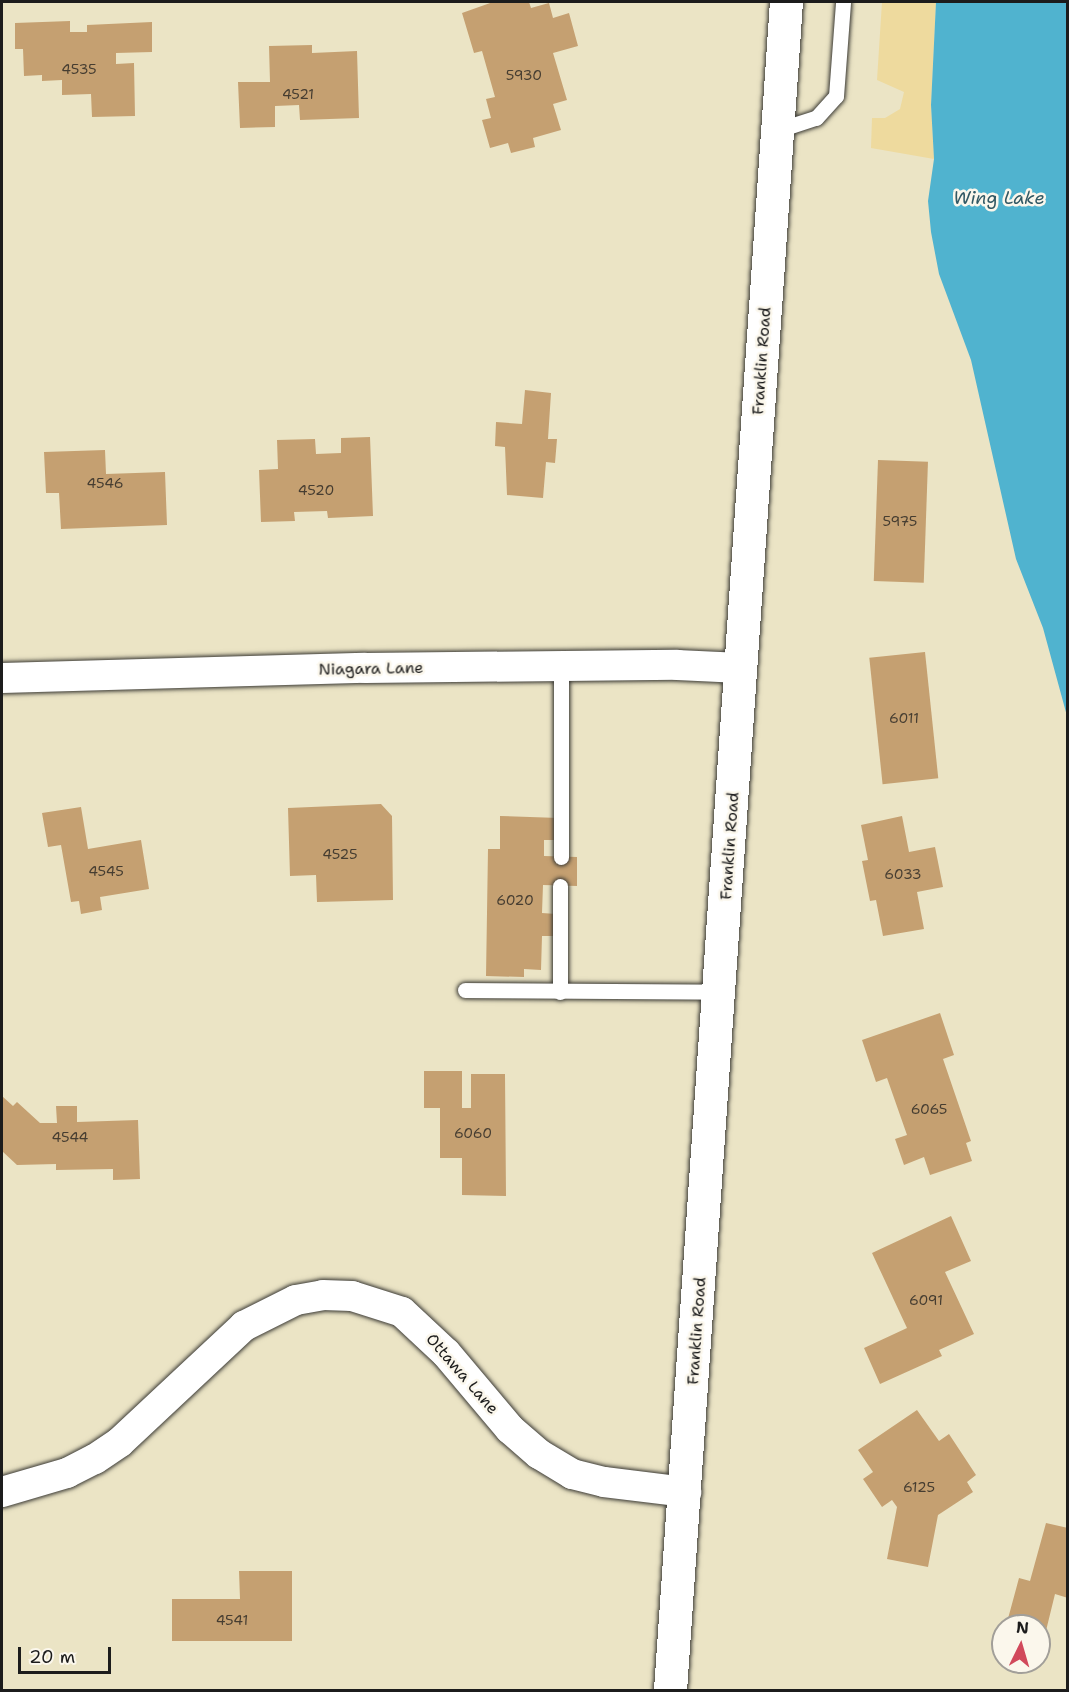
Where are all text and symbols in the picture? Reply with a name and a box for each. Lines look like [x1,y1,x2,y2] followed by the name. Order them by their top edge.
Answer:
[61,61,97,77] house number: 4535
[506,67,542,83] house number: 5930
[282,86,314,102] house number: 4521
[953,187,1045,209] water label: Wing Lake
[749,307,775,415] street label: Franklin Road
[87,475,123,491] house number: 4546
[298,482,334,498] house number: 4520
[883,513,917,529] house number: 5975
[318,658,424,680] street label: Niagara Lane
[889,710,919,726] house number: 6011
[717,792,743,900] street label: Franklin Road
[322,846,358,862] house number: 4525
[88,863,124,879] house number: 4545
[884,866,922,882] house number: 6033
[496,892,534,908] house number: 6020
[911,1101,947,1117] house number: 6065
[454,1125,492,1141] house number: 6060
[52,1129,88,1145] house number: 4544
[684,1277,710,1385] street label: Franklin Road
[909,1292,943,1308] house number: 6091
[422,1330,502,1418] street label: Ottawa Lane
[903,1479,935,1495] house number: 6125
[216,1612,248,1628] house number: 4541
[991,1614,1051,1674] north arrow
[1015,1617,1030,1639] text: N
[21,1635,114,1673] scale bar
[29,1645,75,1669] text: 20 m

